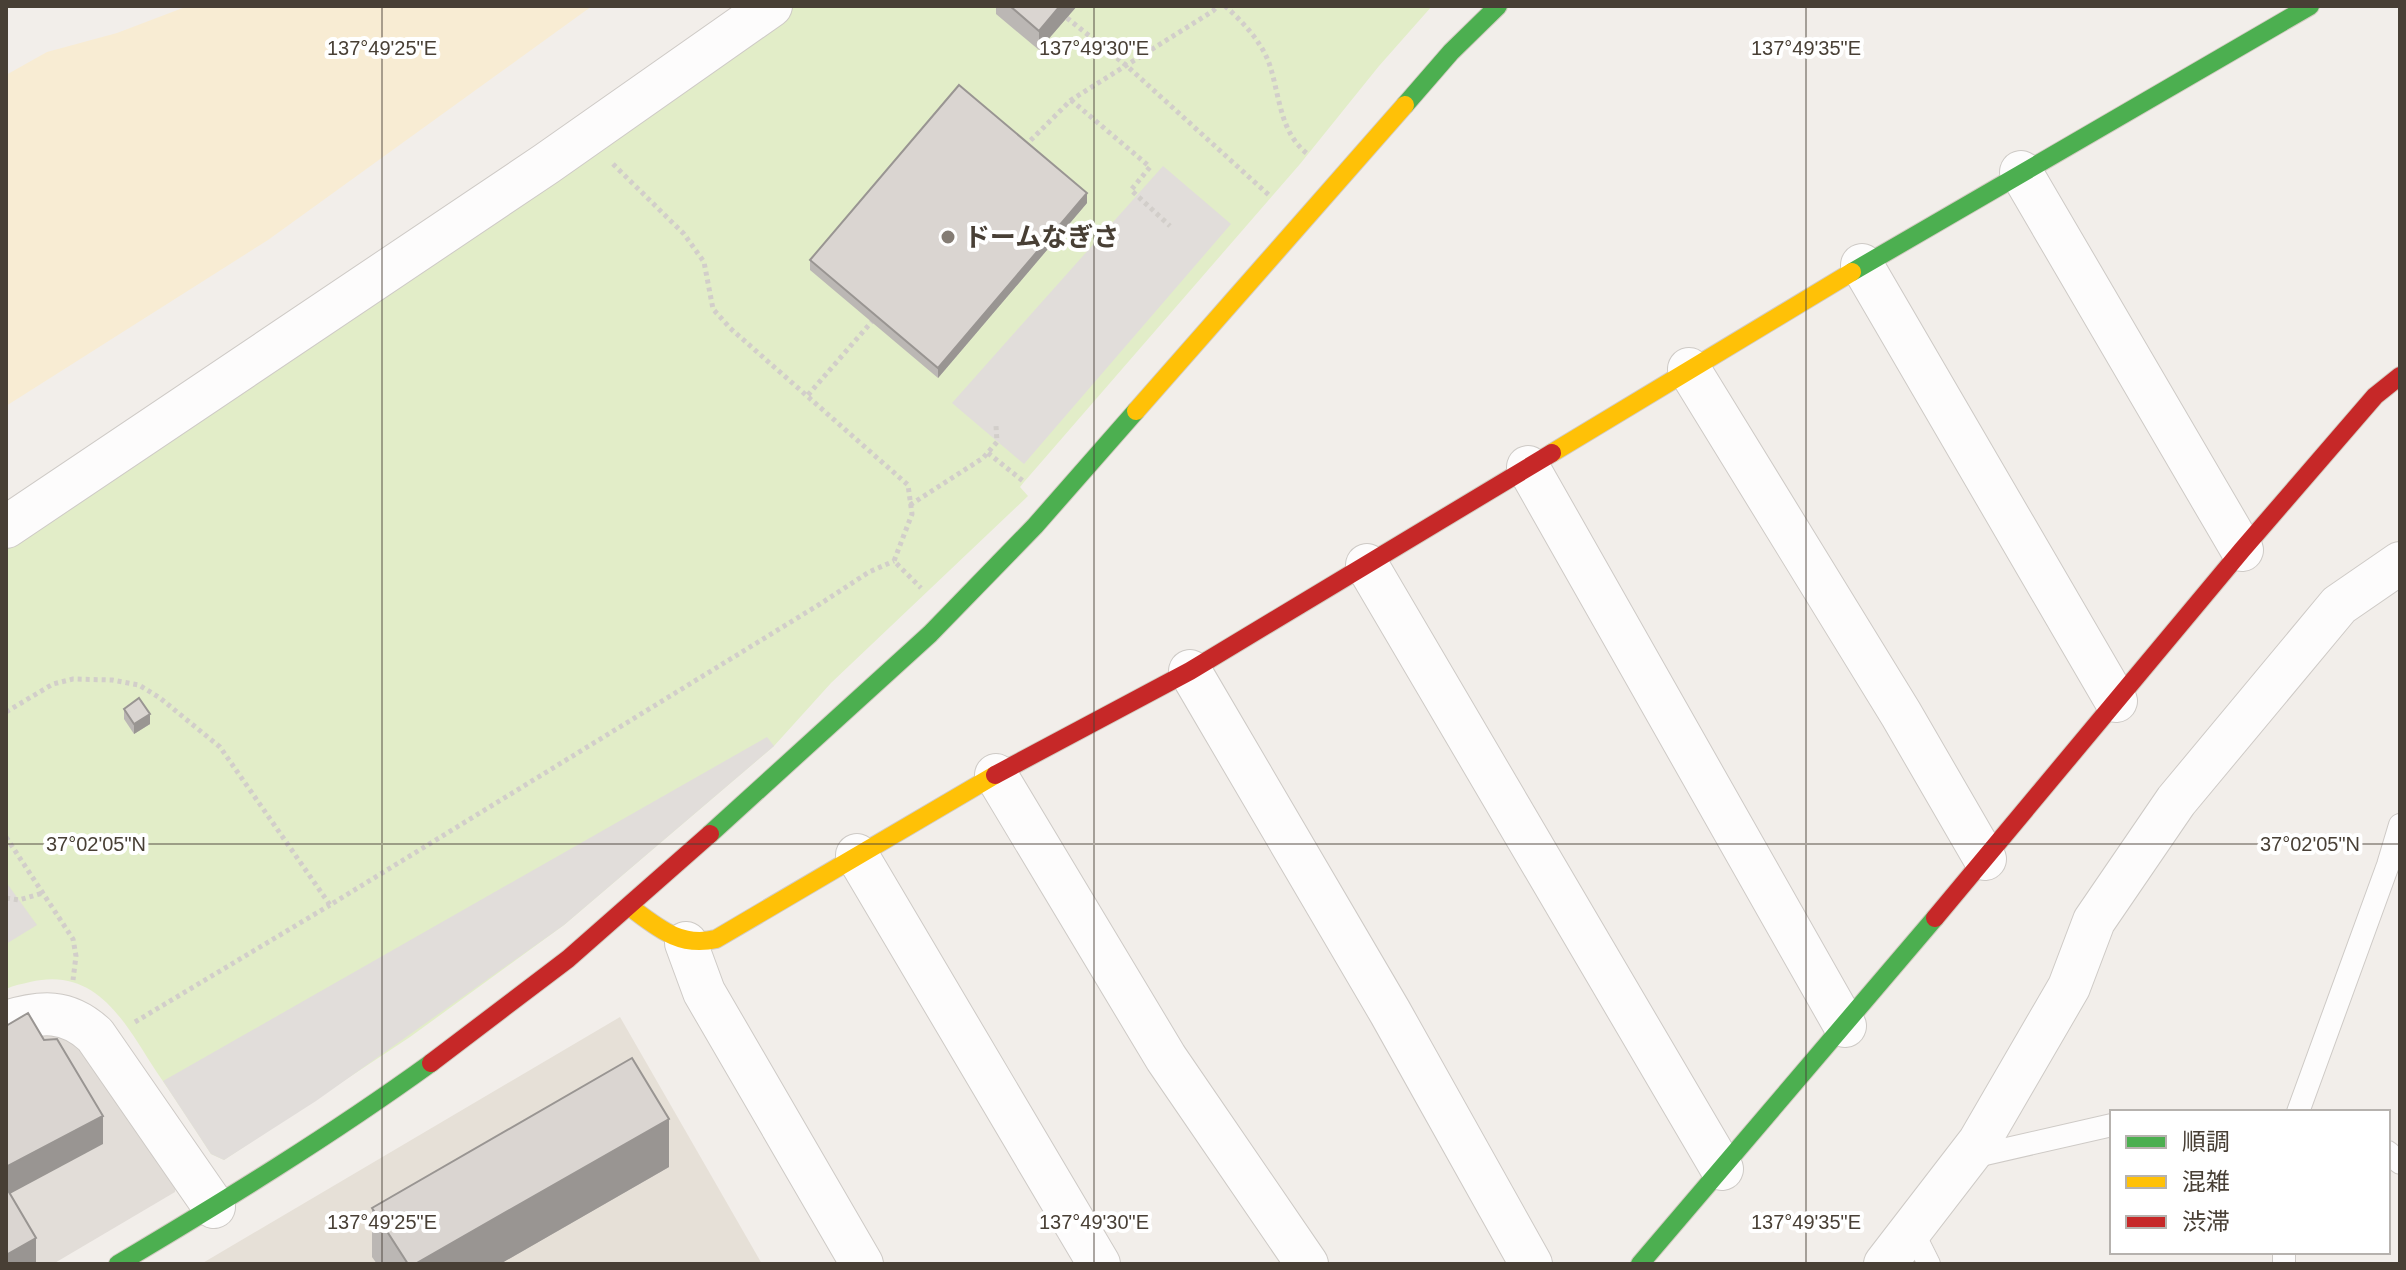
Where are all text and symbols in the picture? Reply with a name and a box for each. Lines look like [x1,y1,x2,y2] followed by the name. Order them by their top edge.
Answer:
[327,37,437,59] text: 137°49'25"E
[1039,37,1149,59] text: 137°49'30"E
[1751,37,1861,59] text: 137°49'35"E
[964,222,1119,252] place label: ドームなぎさ
[939,228,957,246] marker: ドームなぎさ
[46,833,146,855] text: 37°02'05"N
[2260,833,2360,855] text: 37°02'05"N
[2110,1110,2390,1254] legend
[2182,1128,2230,1155] text: 順調
[2182,1168,2230,1195] text: 混雑
[2182,1208,2230,1235] text: 渋滞
[327,1211,437,1233] text: 137°49'25"E
[1039,1211,1149,1233] text: 137°49'30"E
[1751,1211,1861,1233] text: 137°49'35"E

